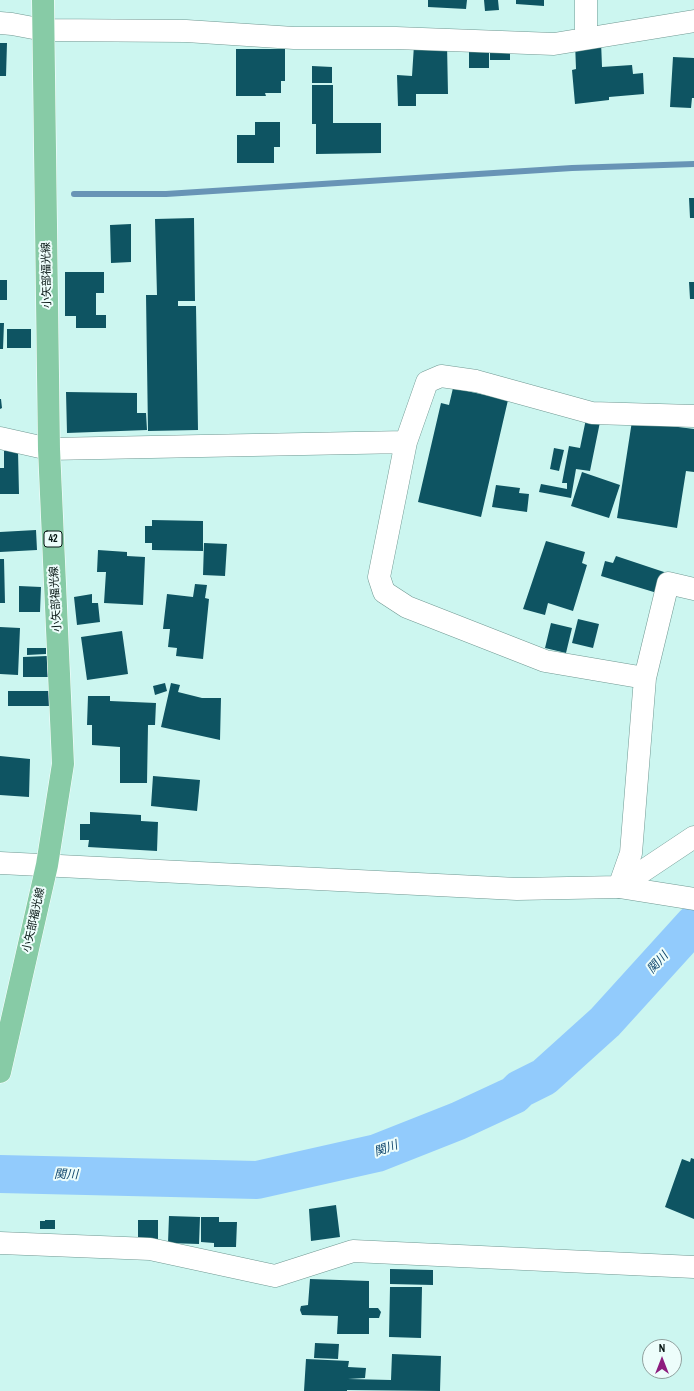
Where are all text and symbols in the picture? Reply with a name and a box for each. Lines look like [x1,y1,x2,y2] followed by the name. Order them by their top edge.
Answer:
[40,242,54,308] street label: 小矢部福光線
[44,531,62,547] road number: 42
[48,566,64,632] street label: 小矢部福光線
[20,886,48,954] street label: 小矢部福光線
[645,949,671,977] water label: 関川
[372,1138,400,1160] water label: 関川
[54,1168,78,1182] water label: 関川
[642,1339,682,1379] north arrow
[659,1341,665,1355] text: N

